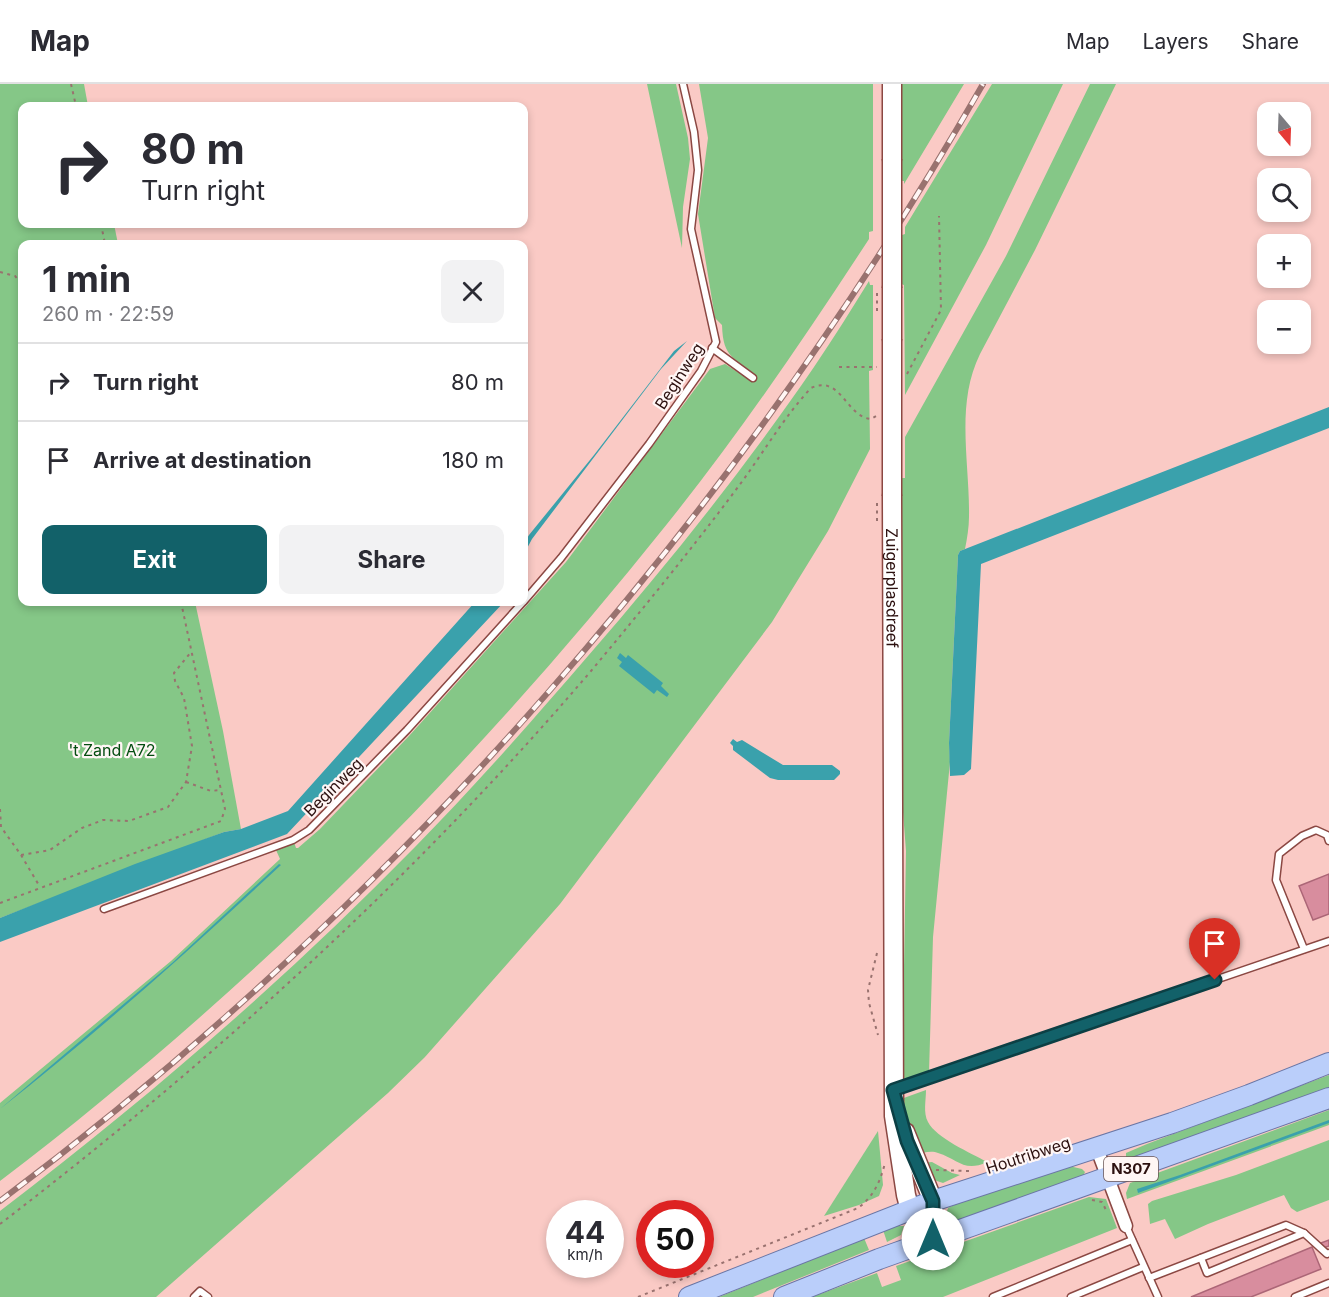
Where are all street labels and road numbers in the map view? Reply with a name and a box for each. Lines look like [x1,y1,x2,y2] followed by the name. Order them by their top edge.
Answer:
[650,339,708,413] street label: Beginweg
[882,528,902,648] street label: Zuigerplasdreef
[299,753,367,821] street label: Beginweg
[983,1132,1073,1178] street label: Houtribweg
[1104,1157,1158,1181] road number: N307

